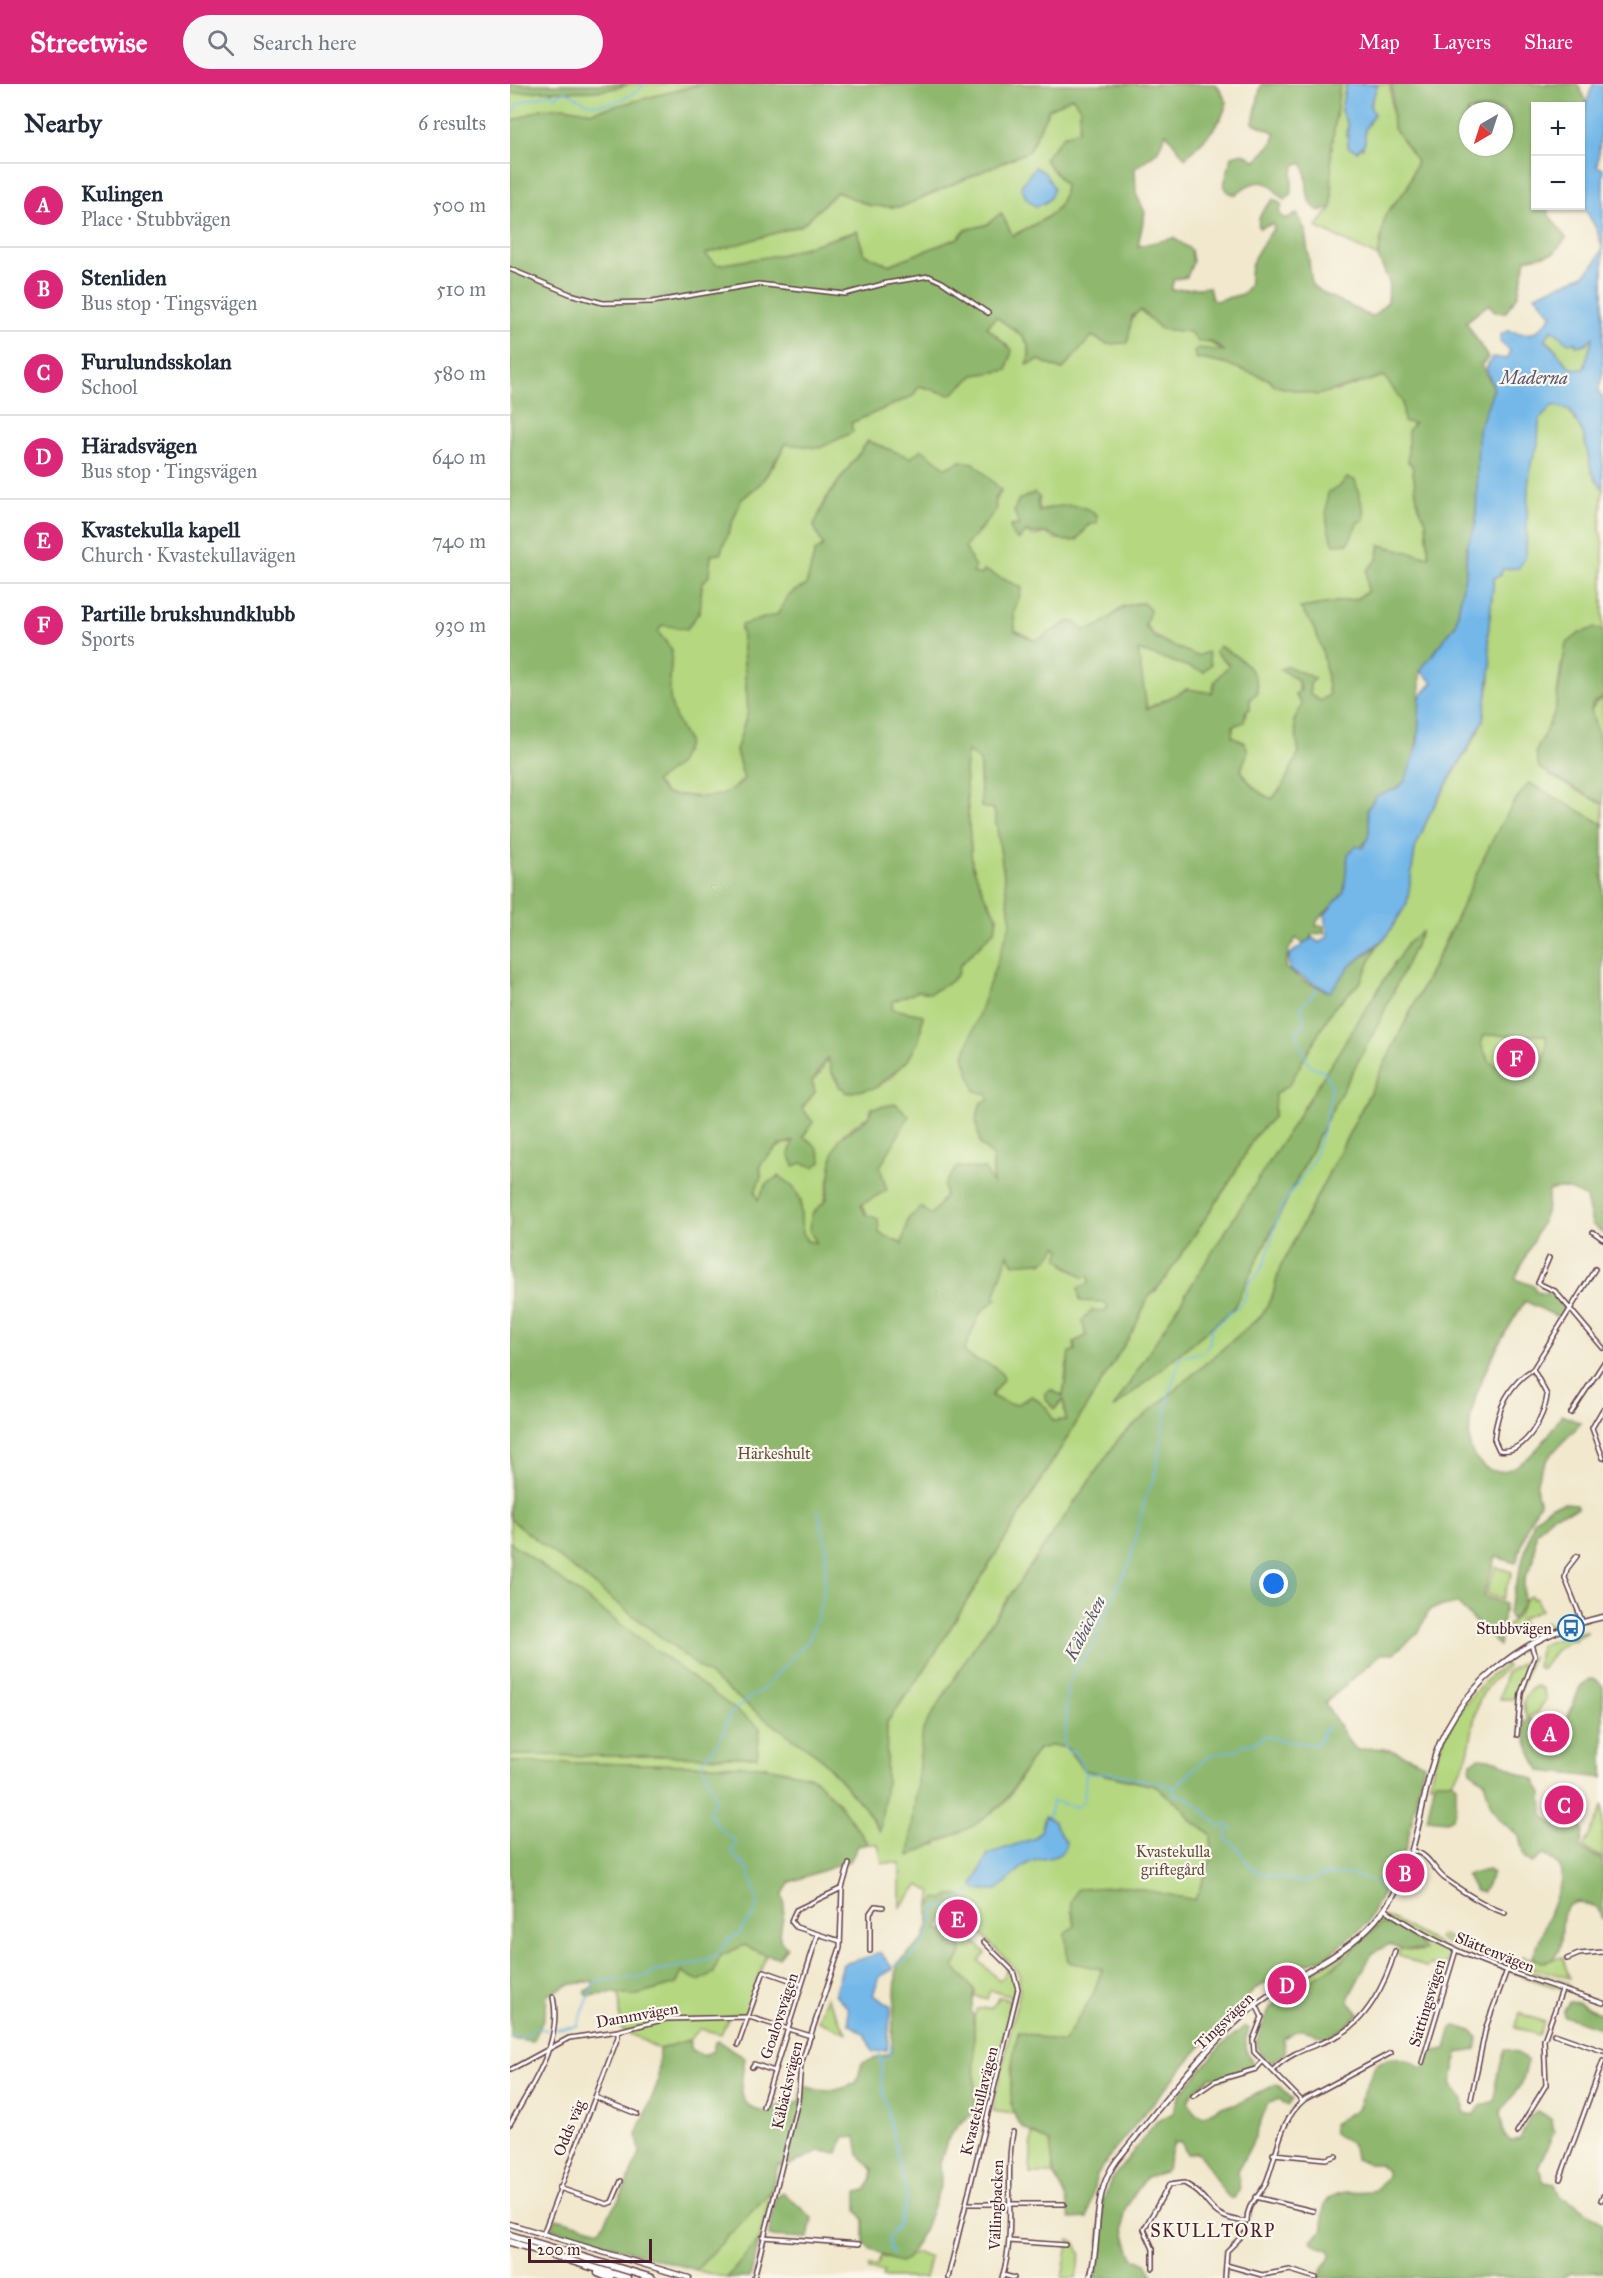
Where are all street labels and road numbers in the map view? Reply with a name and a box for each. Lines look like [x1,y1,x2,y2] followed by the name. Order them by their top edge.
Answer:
[1452,1927,1538,1978] street label: Slättenvägen
[1405,1956,1450,2049] street label: Sättingsvägen
[756,1970,803,2062] street label: Goalovsvägen
[1191,1988,1258,2054] street label: Tingsvägen
[594,1998,680,2033] street label: Dammvägen
[768,2039,807,2131] street label: Kåbäcksvägen
[956,2044,1003,2158] street label: Kvastekullavägen
[549,2096,590,2159] street label: Odds väg
[985,2159,1008,2252] street label: Vällingbacken

